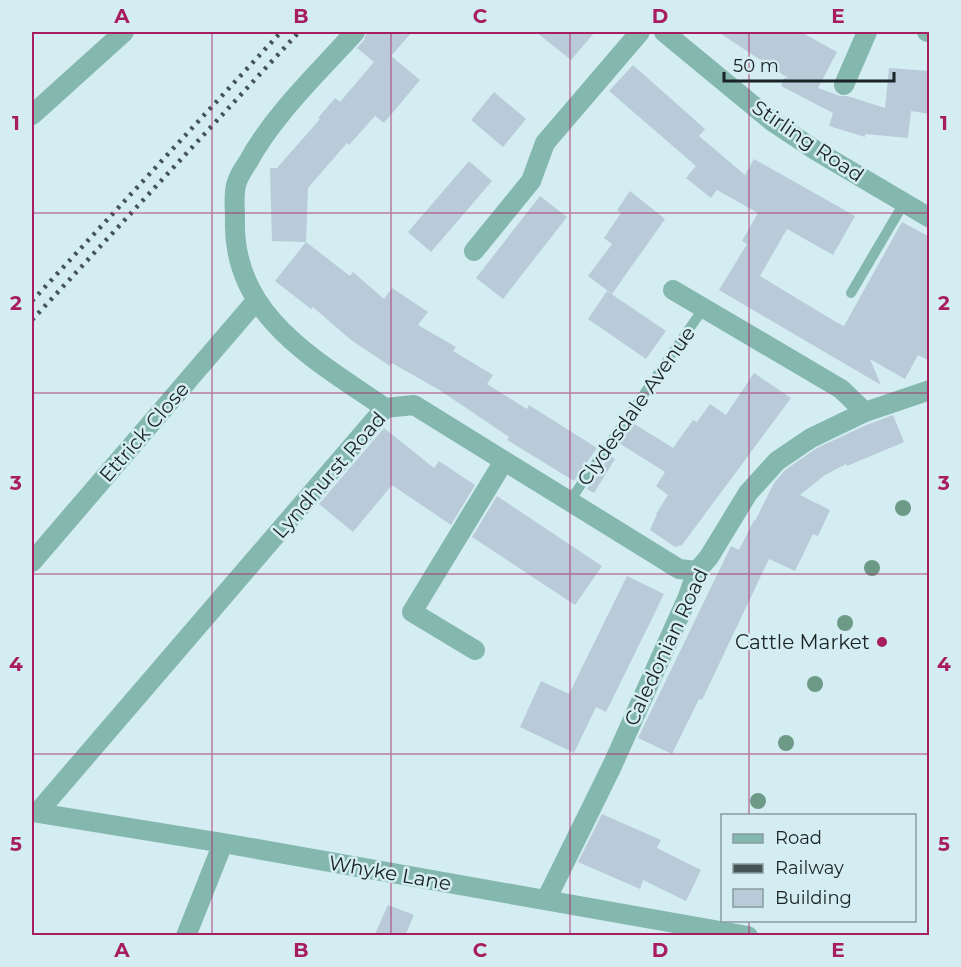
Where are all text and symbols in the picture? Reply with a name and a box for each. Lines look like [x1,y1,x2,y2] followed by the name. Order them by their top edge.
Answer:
[113,4,130,28] text: A
[293,4,309,28] text: B
[473,4,488,28] text: C
[652,4,668,28] text: D
[831,4,845,28] text: E
[724,45,894,83] scale bar
[733,55,779,77] text: 50 m
[748,95,868,187] street label: Stirling Road
[12,111,20,135] text: 1
[940,111,948,135] text: 1
[10,291,22,315] text: 2
[938,291,950,315] text: 2
[572,322,700,490] street label: Clydesdale Avenue
[94,377,194,487] street label: Ettrick Close
[267,407,391,543] street label: Lyndhurst Road
[9,471,22,495] text: 3
[937,471,950,495] text: 3
[619,564,713,730] street label: Caledonian Road
[735,630,870,654] place label: Cattle Market
[875,635,889,649] marker: Cattle Market
[9,652,23,676] text: 4
[937,652,951,676] text: 4
[721,814,916,922] legend
[775,827,822,849] text: Road
[10,832,22,856] text: 5
[938,832,950,856] text: 5
[327,850,453,896] street label: Whyke Lane
[775,857,844,879] text: Railway
[775,887,852,909] text: Building
[113,938,130,962] text: A
[293,938,309,962] text: B
[473,938,488,962] text: C
[652,938,668,962] text: D
[831,938,845,962] text: E

